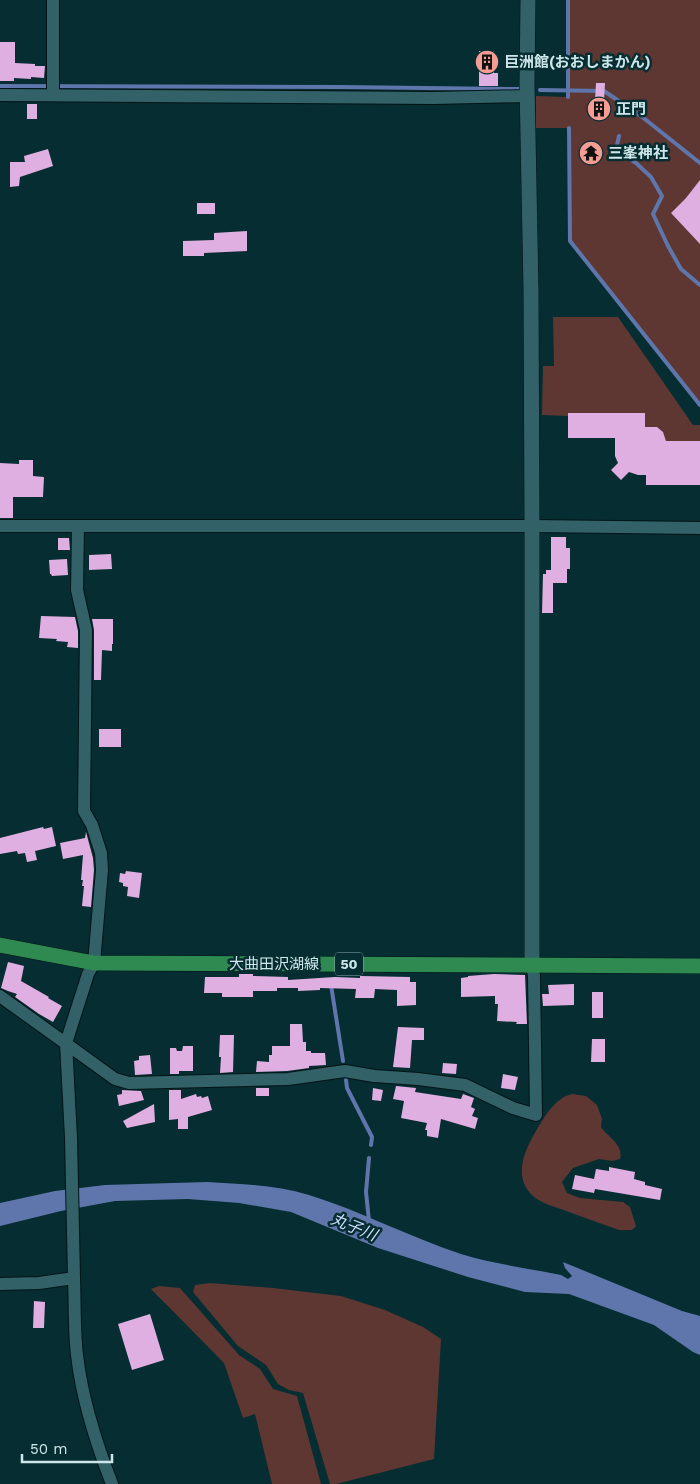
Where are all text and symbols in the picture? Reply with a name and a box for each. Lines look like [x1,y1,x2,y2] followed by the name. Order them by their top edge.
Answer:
[474,49,500,75] building icon: 巨洲館(おおしまかん)
[504,53,651,71] place label: 巨洲館(おおしまかん)
[586,96,612,122] building icon: 正門
[616,100,646,118] place label: 正門
[578,140,604,166] temple icon: 三峯神社
[608,144,668,162] place label: 三峯神社
[335,952,363,976] road number: 50
[229,955,319,973] street label: 大曲田沢湖線
[328,1209,382,1246] water label: 丸子川
[22,1432,112,1464] scale bar
[30,1440,67,1458] text: 50 m

